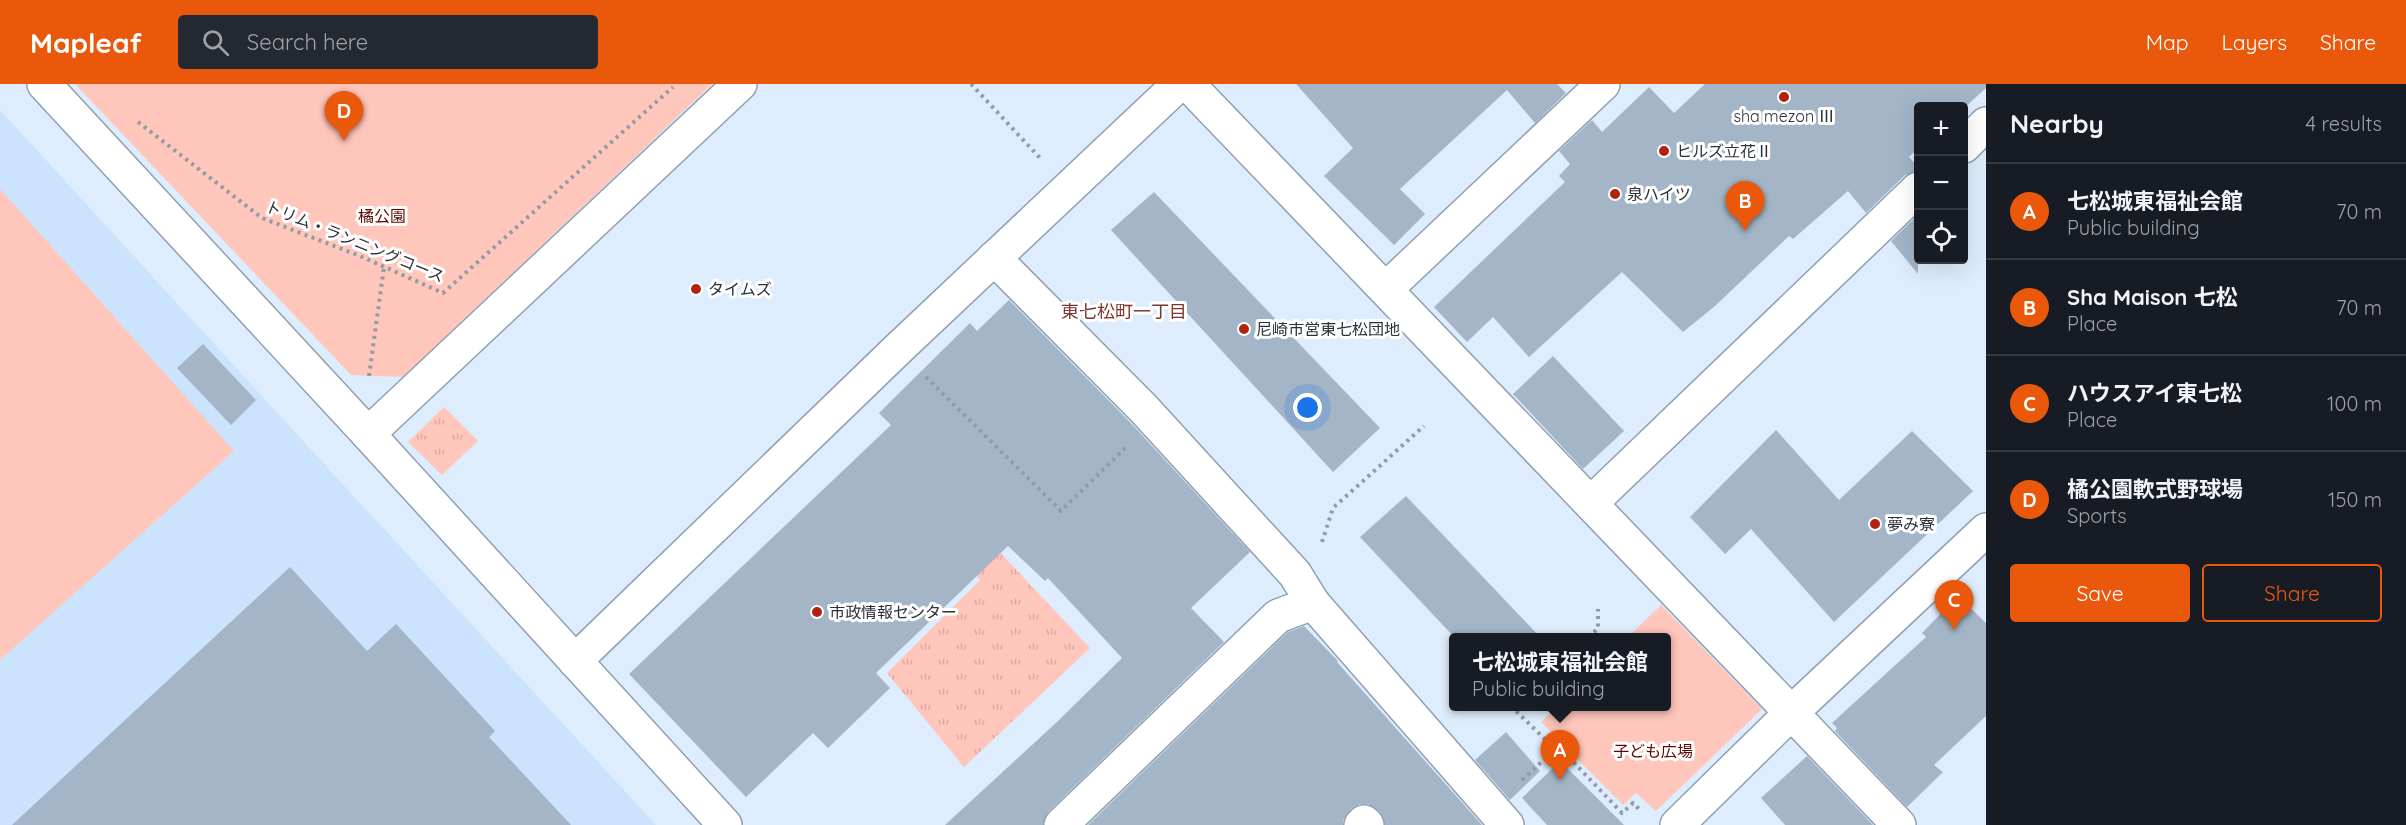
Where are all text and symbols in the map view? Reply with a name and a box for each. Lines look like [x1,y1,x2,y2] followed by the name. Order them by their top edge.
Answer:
[178,15,598,69] search box
[30,25,142,60] text: Mapleaf
[199,26,232,59] icon: search
[247,28,368,56] text: Search here
[2146,29,2189,55] text: Map
[2222,29,2287,55] text: Layers
[2320,29,2376,55] text: Share
[1777,90,1791,104] marker: sha mezon Ⅲ
[324,92,364,141] pin: D
[1914,102,1968,264] map controls
[1914,102,1968,156] button: +
[1733,106,1835,126] place label: sha mezon Ⅲ
[2010,107,2104,140] text: Nearby
[2306,111,2382,136] text: 4 results
[1676,141,1772,161] place label: ヒルズ立花Ⅱ
[1657,144,1671,158] marker: ヒルズ立花Ⅱ
[1914,156,1968,210] button: −
[1726,182,1764,231] pin: B
[1627,184,1691,204] place label: 泉ハイツ
[1608,187,1622,201] marker: 泉ハイツ
[2067,187,2243,215] text: 七松城東福祉会館
[263,196,447,286] street label: トリム・ランニングコース
[2023,199,2036,224] text: A
[2336,199,2382,224] text: 70 m
[358,206,406,226] park label: 橘公園
[1914,210,1968,264] button: locate
[2067,215,2200,240] text: Public building
[708,279,772,299] place label: タイムズ
[689,282,703,296] marker: タイムズ
[2067,283,2238,311] text: Sha Maison 七松
[2023,295,2036,320] text: B
[2336,295,2382,320] text: 70 m
[1061,300,1187,323] district label: 東七松町一丁目
[2067,311,2117,336] text: Place
[1256,319,1400,339] place label: 尼崎市営東七松団地
[1237,322,1251,336] marker: 尼崎市営東七松団地
[2067,379,2242,407] text: ハウスアイ東七松
[2023,391,2036,416] text: C
[2327,391,2382,416] text: 100 m
[1293,393,1322,422] your location
[2067,407,2117,432] text: Place
[2067,475,2243,503] text: 橘公園軟式野球場
[2022,487,2037,512] text: D
[2328,487,2382,512] text: 150 m
[2067,503,2127,528] text: Sports
[1887,514,1935,534] place label: 夢み寮
[1868,517,1882,531] marker: 夢み寮
[2010,564,2190,622] button: Save
[2202,564,2382,622] button: Share
[1934,580,1974,630] pin: C
[829,602,957,622] place label: 市政情報センター
[810,605,824,619] marker: 市政情報センター
[1449,633,1671,711] popup
[1472,648,1648,676] text: 七松城東福祉会館
[1472,676,1605,701] text: Public building
[1540,730,1580,780] pin: A
[1613,741,1693,761] park label: 子ども広場

